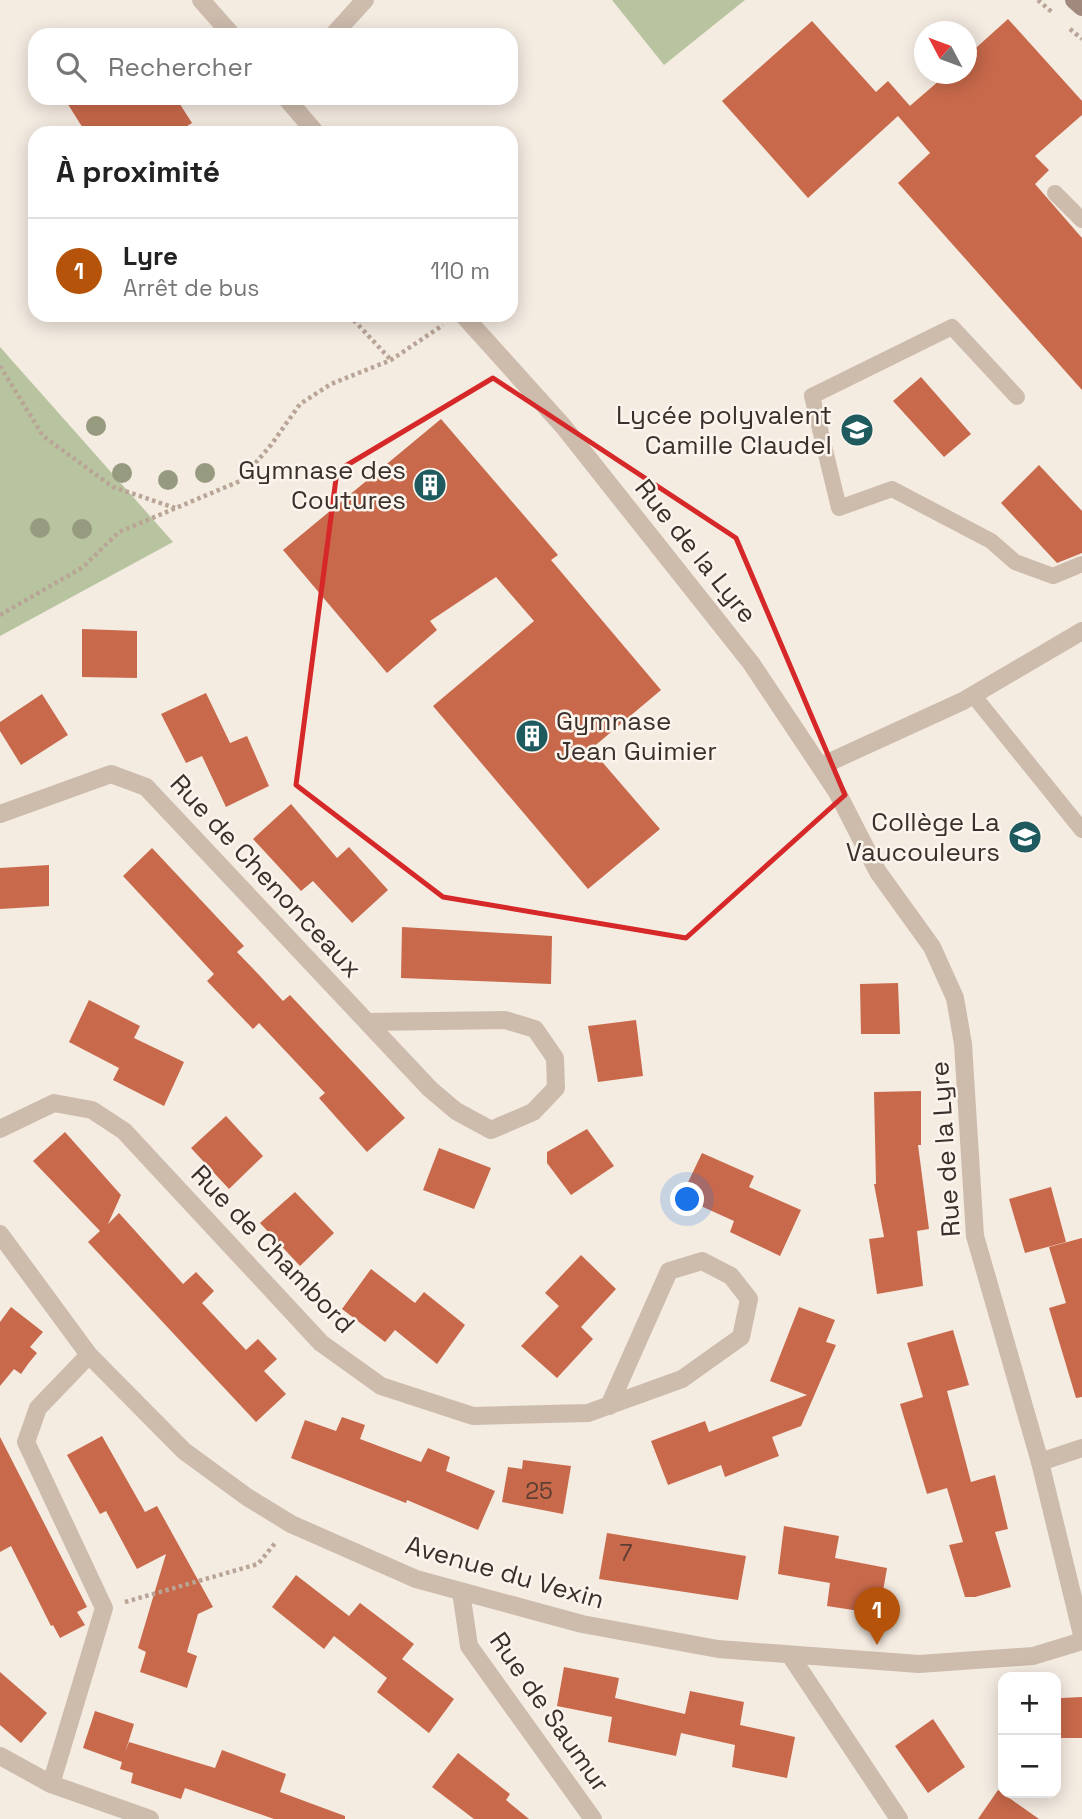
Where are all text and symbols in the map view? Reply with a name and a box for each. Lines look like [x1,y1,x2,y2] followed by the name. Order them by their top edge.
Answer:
[914,21,977,84] north arrow
[28,28,518,105] search box
[52,48,90,86] icon: search
[108,50,253,84] text: Rechercher
[56,152,220,191] text: À proximité
[123,239,178,273] text: Lyre
[74,256,84,286] text: 1
[430,256,490,286] text: 110 m
[123,273,259,303] text: Arrêt de bus
[616,398,832,462] place label: Lycée polyvalent Camille Claudel
[838,411,876,449] school or university icon: Lycée polyvalent Camille Claudel
[238,453,406,517] place label: Gymnase des Coutures
[411,466,449,504] building icon: Gymnase des Coutures
[627,472,765,630] street label: Rue de la Lyre
[556,704,717,768] place label: Gymnase Jean Guimier
[513,717,551,755] building icon: Gymnase Jean Guimier
[163,767,369,985] street label: Rue de Chenonceaux
[846,805,1000,869] place label: Collège La Vaucouleurs
[1006,818,1044,856] school or university icon: Collège La Vaucouleurs
[922,1060,968,1238] street label: Rue de la Lyre
[184,1157,362,1341] street label: Rue de Chambord
[670,1182,704,1216] your location
[525,1476,553,1506] house number: 25
[402,1527,608,1617] street label: Avenue du Vexin
[620,1538,633,1568] house number: 7
[854,1587,900,1645] pin: 1
[482,1625,618,1799] street label: Rue de Saumur
[998,1672,1061,1798] map controls
[998,1672,1061,1735] button: +
[998,1735,1061,1798] button: −

